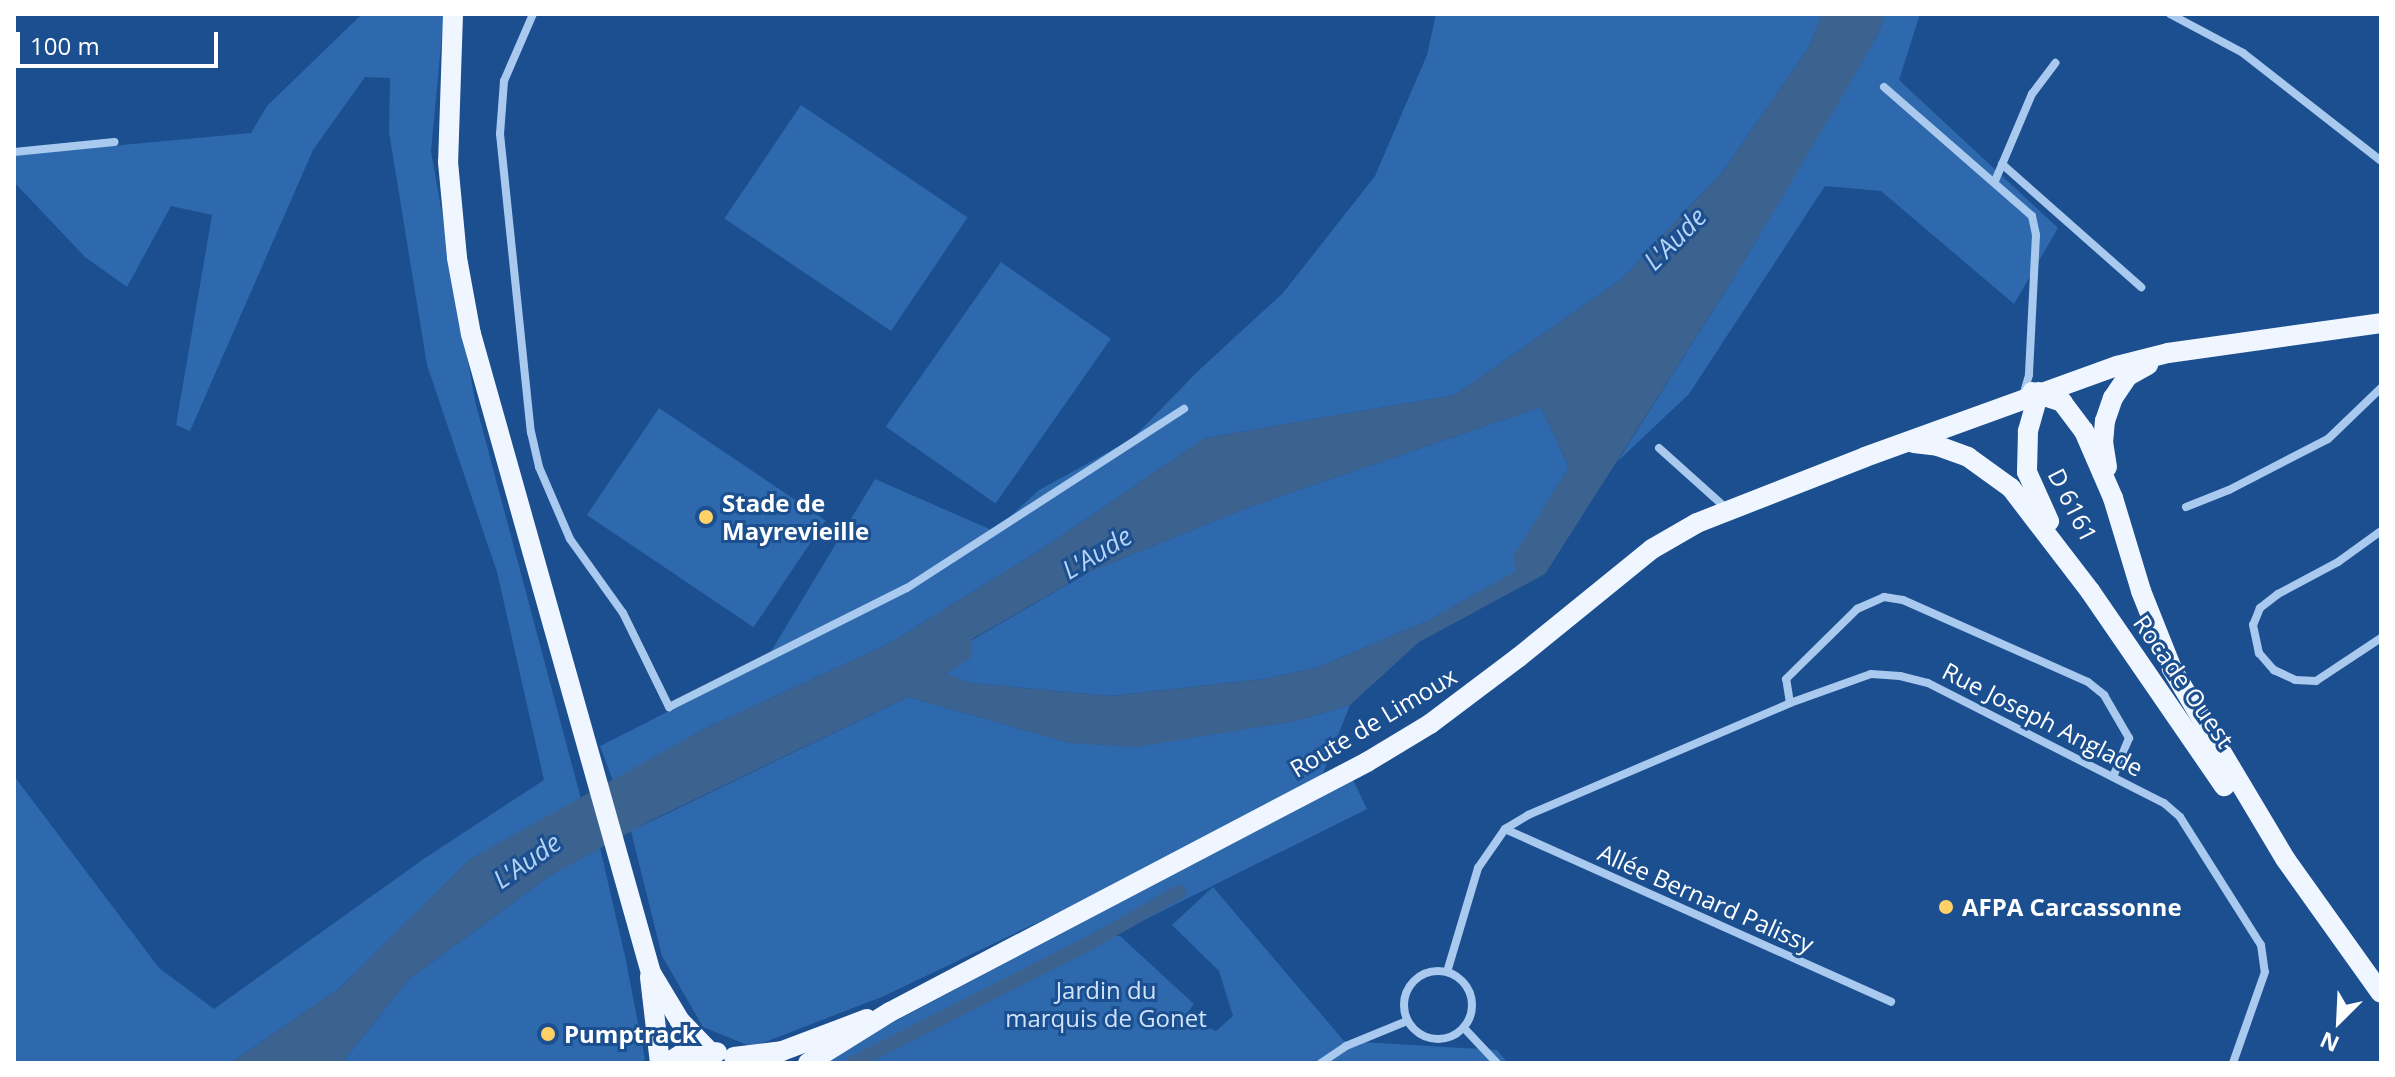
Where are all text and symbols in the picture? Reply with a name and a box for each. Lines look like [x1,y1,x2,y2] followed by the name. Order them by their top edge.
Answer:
[20,16,222,66] scale bar
[30,29,100,62] text: 100 m
[1637,201,1713,277] water label: L'Aude
[2042,463,2104,547] street label: D 6161
[722,489,869,545] place label: Stade de Mayrevieille
[697,508,715,526] marker: Stade de Mayrevieille
[1057,520,1137,586] water label: L'Aude
[2128,609,2240,753] street label: Rocade Ouest
[1938,656,2148,782] street label: Rue Joseph Anglade
[1285,661,1461,783] street label: Route de Limoux
[487,827,567,895] water label: L'Aude
[1594,837,1818,959] street label: Allée Bernard Palissy
[1962,893,2182,921] place label: AFPA Carcassonne
[1937,898,1955,916] marker: AFPA Carcassonne
[1005,976,1207,1032] park label: Jardin du marquis de Gonet
[2299,981,2379,1061] north arrow
[564,1020,697,1048] place label: Pumptrack
[539,1025,557,1043] marker: Pumptrack
[2315,1026,2344,1060] text: N

